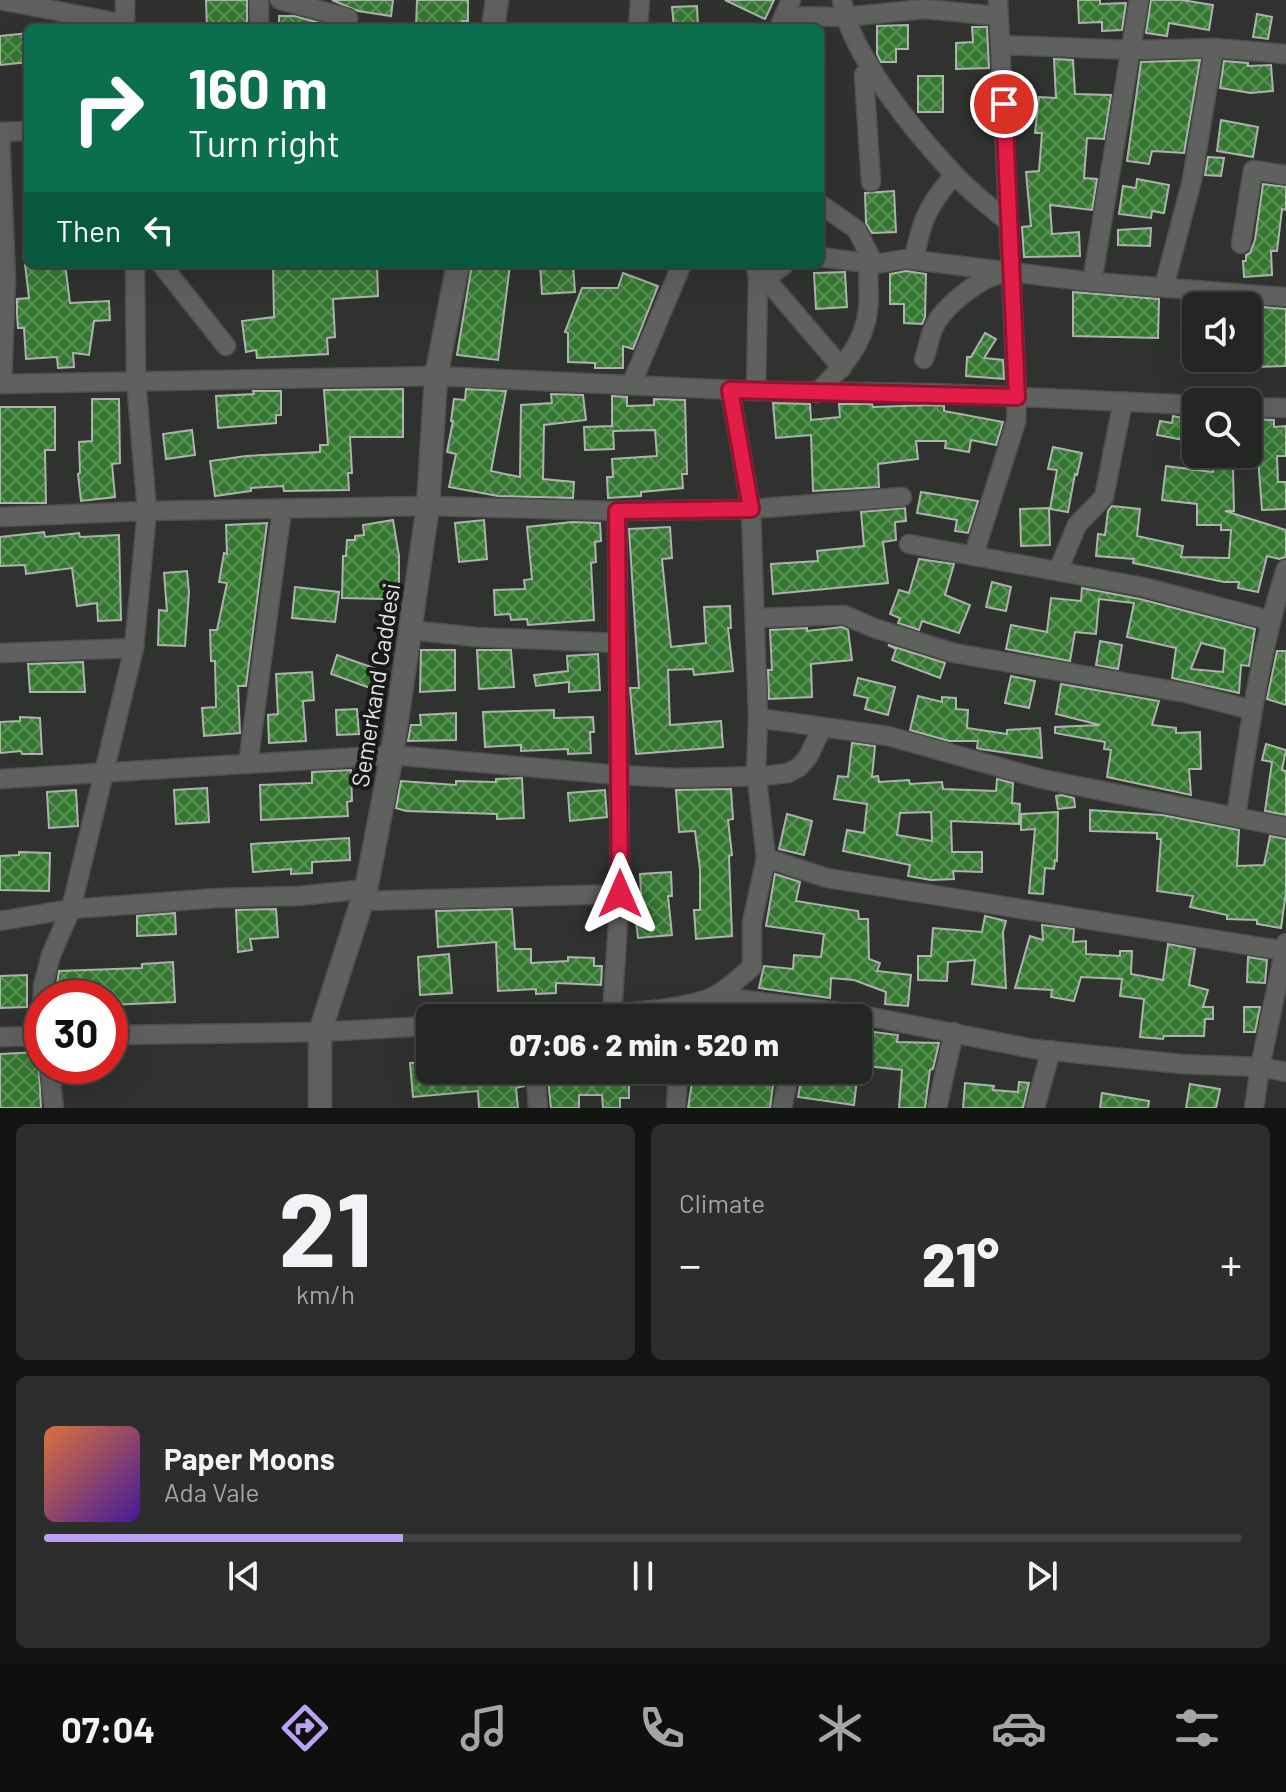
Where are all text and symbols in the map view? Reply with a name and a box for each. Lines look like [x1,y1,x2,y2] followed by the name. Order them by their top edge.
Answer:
[188,53,328,120] text: 160 m
[56,56,160,160] icon: right
[970,70,1038,138] pin
[982,82,1026,126] icon: arrive
[188,121,340,164] text: Turn right
[137,208,181,252] icon: left
[56,212,121,248] text: Then
[1182,292,1262,468] map controls
[1182,292,1262,372] button: sound
[1182,388,1262,468] button: search
[345,581,405,789] street label: Semerkand Caddesi
[578,852,662,936] position arrow
[24,980,128,1084] speed limit sign: 30
[509,1026,779,1062] text: 07:06 · 2 min · 520 m
[278,1163,373,1288] text: 21
[679,1187,765,1218] text: Climate
[922,1227,999,1299] text: 21°
[679,1237,701,1290] text: −
[1220,1237,1242,1290] text: +
[296,1278,355,1309] text: km/h
[164,1440,335,1476] text: Paper Moons
[164,1476,259,1507] text: Ada Vale
[222,1554,266,1598] icon: previous
[621,1554,665,1598] icon: pause
[1020,1554,1064,1598] icon: next
[277,1700,333,1756] icon: directions
[456,1700,512,1756] icon: music
[634,1700,690,1756] icon: phone
[812,1700,868,1756] icon: climate
[991,1700,1047,1756] icon: car
[1169,1700,1225,1756] icon: filters
[61,1707,155,1750] text: 07:04

